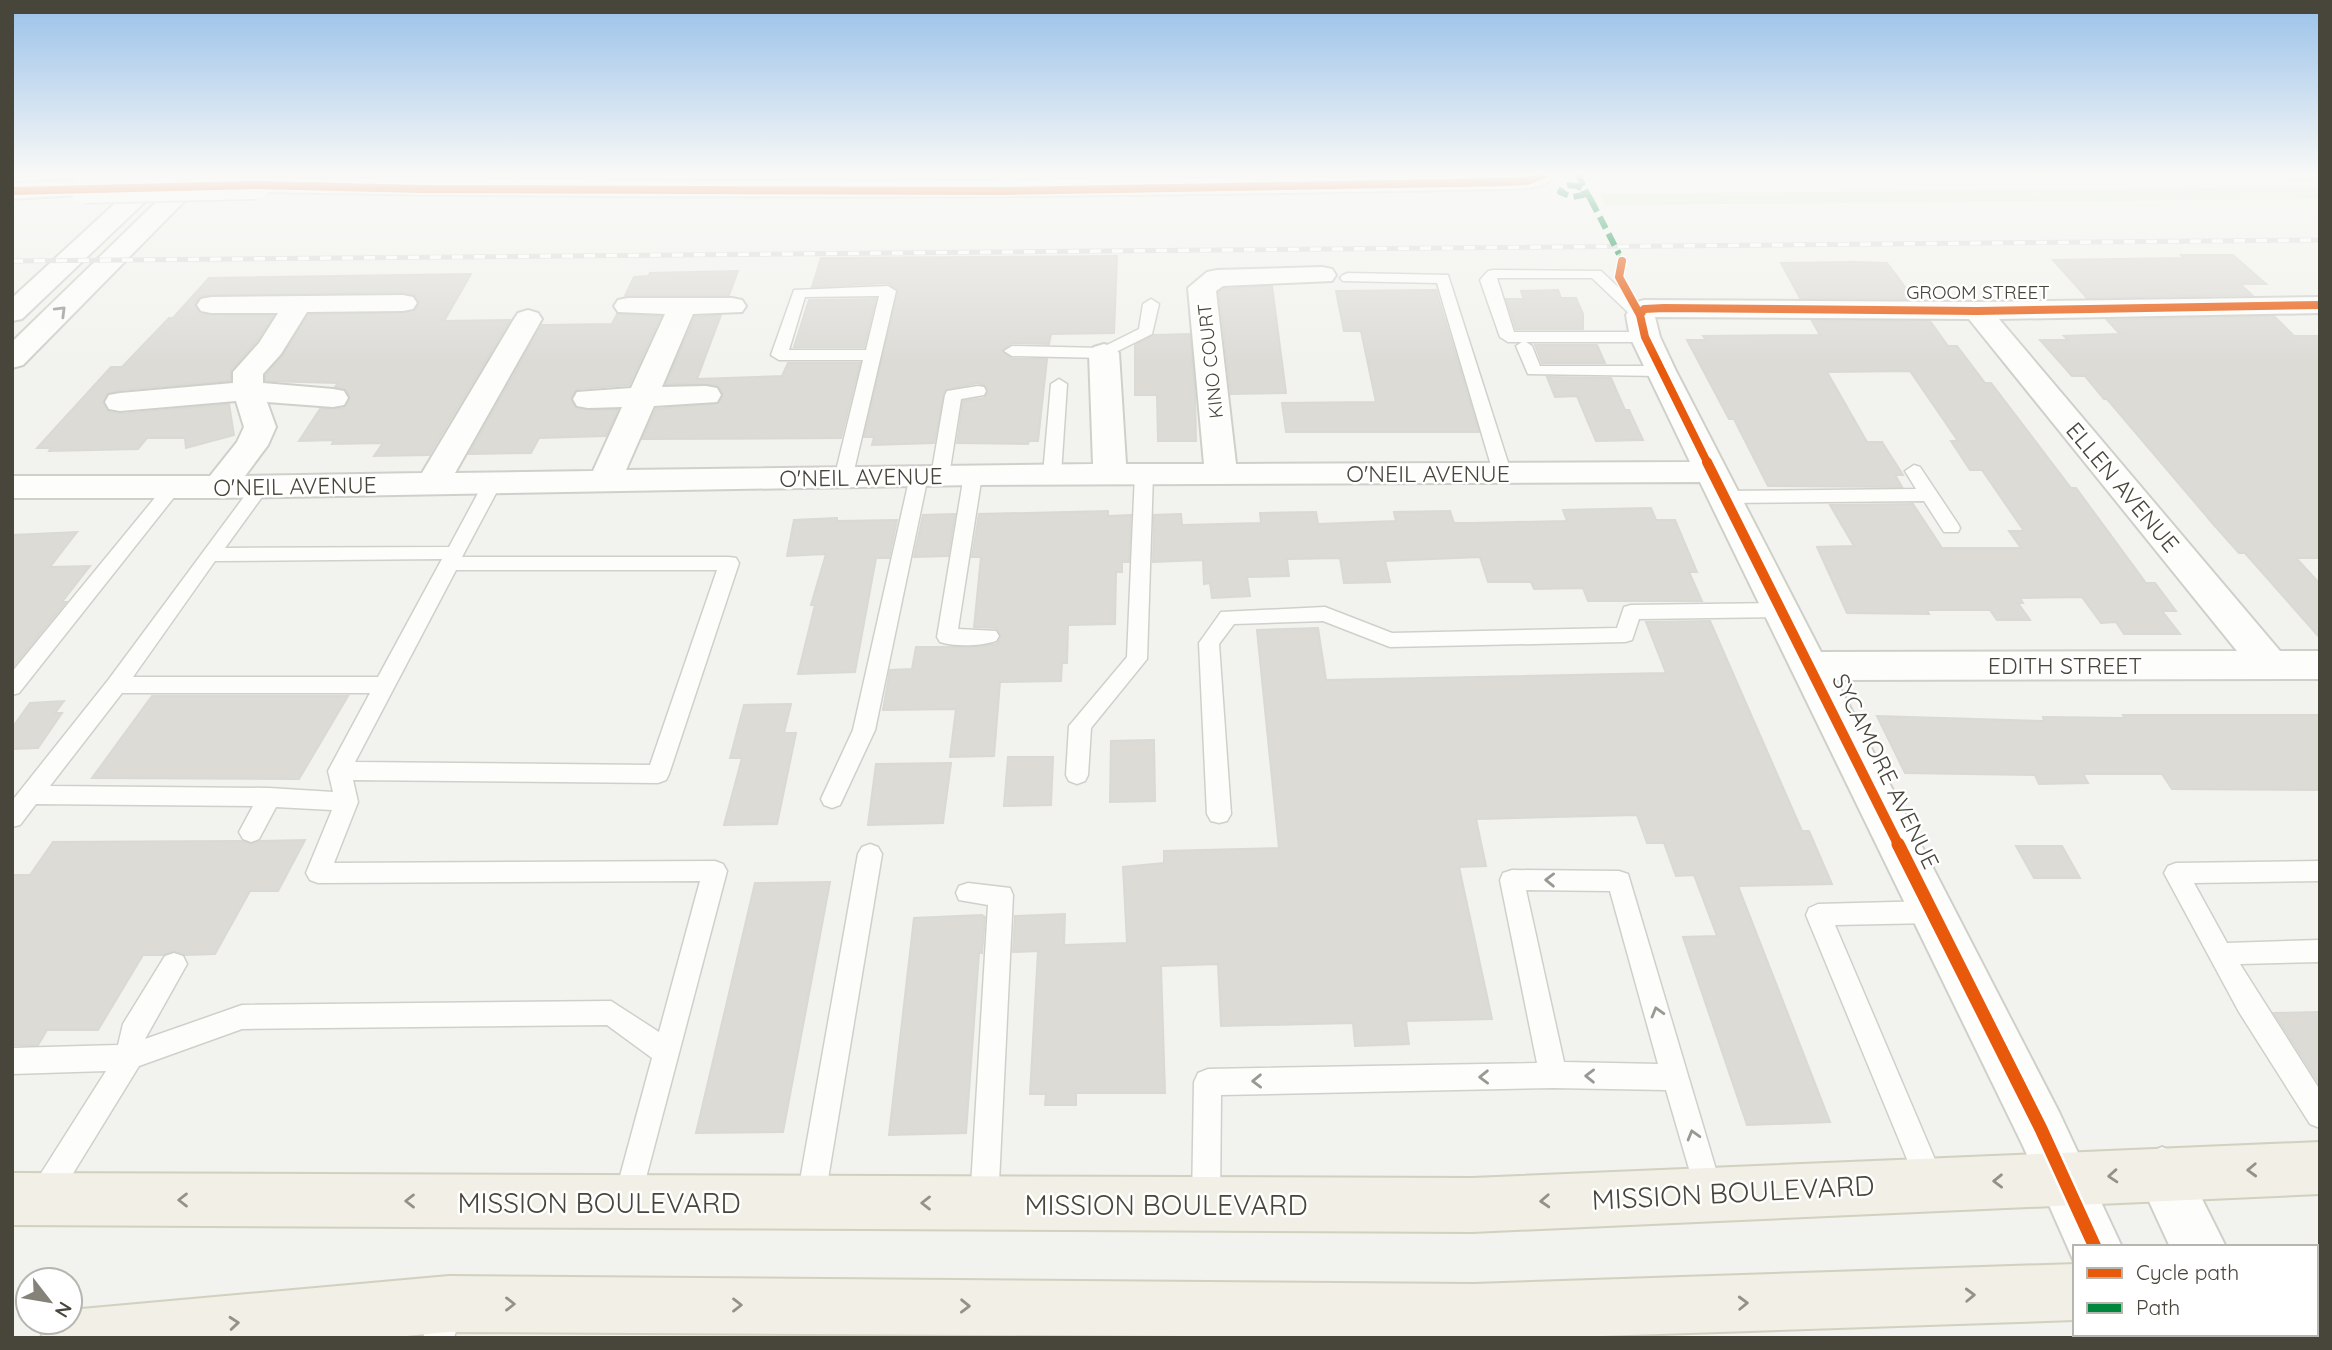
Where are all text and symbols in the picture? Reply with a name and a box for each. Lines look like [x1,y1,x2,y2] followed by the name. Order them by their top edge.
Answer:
[1906,280,2050,304] street label: GROOM STREET
[1192,302,1228,420] street label: KINO COURT
[53,306,66,319] one-way arrow
[2060,416,2186,558] street label: ELLEN AVENUE
[1346,459,1510,488] street label: O'NEIL AVENUE
[779,461,943,493] street label: O'NEIL AVENUE
[213,470,377,502] street label: O'NEIL AVENUE
[1988,651,2142,680] street label: EDITH STREET
[1826,669,1946,873] street label: SYCAMORE AVENUE
[1545,873,1556,888] one-way arrow
[1650,1006,1665,1018] one-way arrow
[1584,1068,1594,1084] one-way arrow
[1479,1069,1490,1084] one-way arrow
[1251,1073,1262,1089] one-way arrow
[1686,1130,1701,1142] one-way arrow
[2246,1162,2256,1178] one-way arrow
[1591,1167,1875,1217] street label: MISSION BOULEVARD
[2108,1169,2119,1184] one-way arrow
[1992,1173,2003,1189] one-way arrow
[457,1185,741,1220] street label: MISSION BOULEVARD
[1024,1187,1308,1222] street label: MISSION BOULEVARD
[177,1192,188,1208] one-way arrow
[405,1193,415,1209] one-way arrow
[1539,1194,1550,1209] one-way arrow
[920,1195,930,1211] one-way arrow
[2073,1245,2318,1336] legend
[2136,1259,2239,1285] text: Cycle path
[14,1266,84,1336] north arrow
[1965,1288,1976,1303] one-way arrow
[2136,1294,2180,1320] text: Path
[1737,1295,1748,1310] one-way arrow
[505,1296,516,1312] one-way arrow
[733,1297,743,1313] one-way arrow
[50,1298,77,1322] text: N
[960,1298,971,1314] one-way arrow
[229,1316,240,1331] one-way arrow

